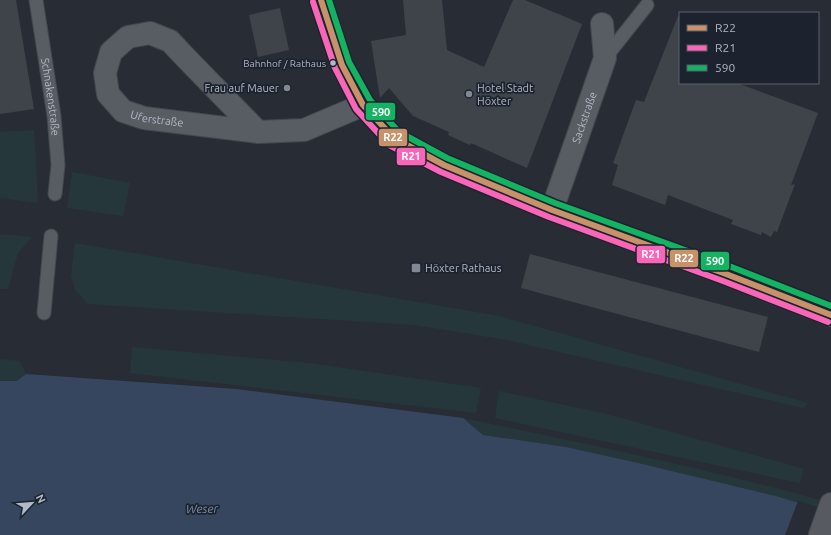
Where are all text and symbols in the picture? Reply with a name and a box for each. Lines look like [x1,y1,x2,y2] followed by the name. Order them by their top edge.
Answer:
[679,12,819,84] legend
[715,21,736,34] text: R22
[715,41,736,54] text: R21
[39,57,62,136] street label: Schnakenstraße
[243,58,326,69] place label: Bahnhof / Rathaus
[328,58,338,68] marker: Bahnhof / Rathaus
[715,61,736,74] text: 590
[204,82,280,94] place label: Frau auf Mauer
[477,82,534,107] place label: Hotel Stadt Höxter
[282,83,292,93] marker: Frau auf Mauer
[464,89,474,99] marker: Hotel Stadt Höxter
[570,90,599,145] street label: Sackstraße
[365,102,396,121] line badge: 590
[372,106,390,118] text: 590
[129,108,184,129] street label: Uferstraße
[378,128,408,147] line badge: R22
[383,131,403,143] text: R22
[396,147,426,166] line badge: R21
[401,150,421,162] text: R21
[636,245,666,264] line badge: R21
[641,248,661,260] text: R21
[669,249,699,268] line badge: R22
[700,251,730,271] line badge: 590
[674,252,694,264] text: R22
[706,255,724,267] text: 590
[410,262,422,274] marker: Höxter Rathaus
[425,262,502,274] place label: Höxter Rathaus
[12,483,52,523] north arrow
[34,492,48,505] text: N
[186,502,219,515] water label: Weser

